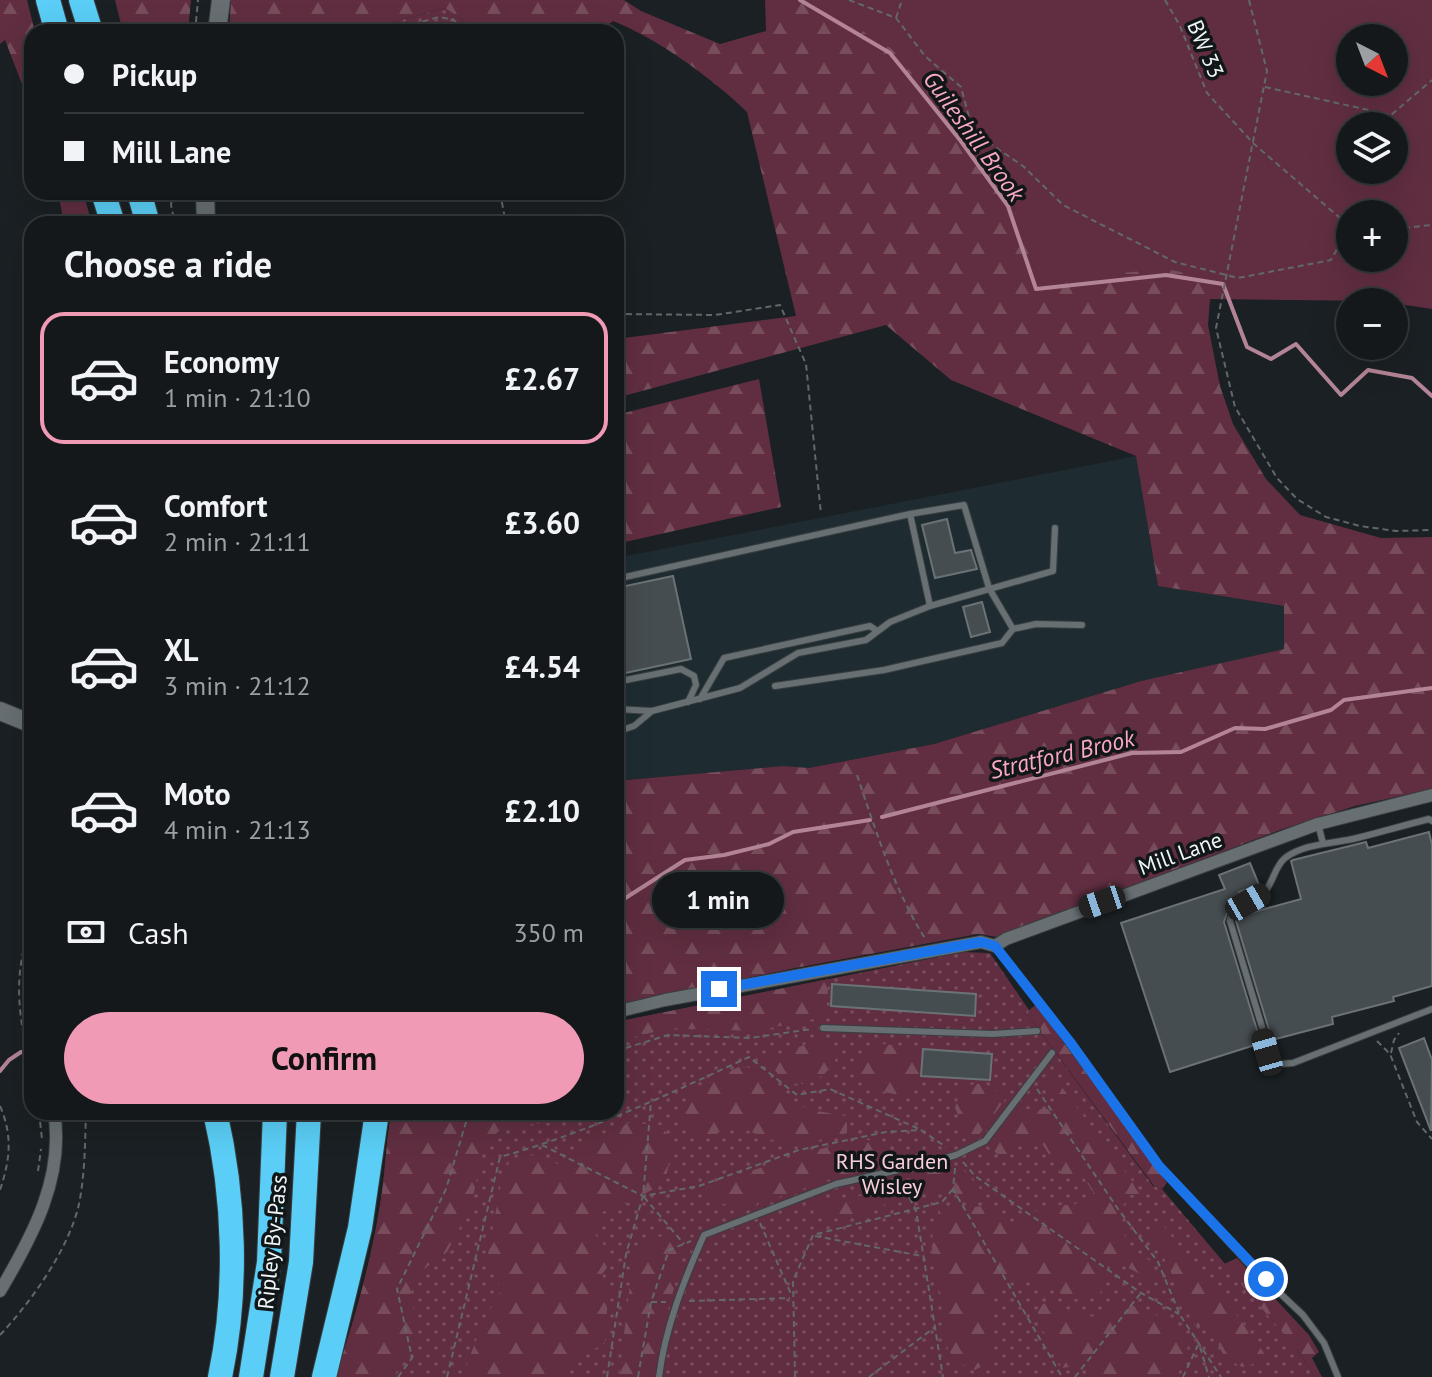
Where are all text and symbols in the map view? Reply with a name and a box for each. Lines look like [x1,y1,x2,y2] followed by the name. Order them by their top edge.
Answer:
[1181,16,1231,82] street label: BW 33
[1336,24,1408,96] north arrow
[1336,24,1408,360] map controls
[112,55,197,94] text: Pickup
[916,65,1032,208] water label: Guileshill Brook
[1336,112,1408,184] button: layers
[112,132,231,171] text: Mill Lane
[1336,200,1408,272] button: +
[64,240,272,287] text: Choose a ride
[1336,288,1408,360] button: −
[68,342,140,414] icon: car
[164,342,279,381] text: Economy
[505,359,580,398] text: £2.67
[164,381,311,414] text: 1 min · 21:10
[68,486,140,558] icon: car
[164,486,267,525] text: Comfort
[505,503,580,542] text: £3.60
[164,525,311,558] text: 2 min · 21:11
[68,630,140,702] icon: car
[164,630,198,669] text: XL
[505,647,580,686] text: £4.54
[164,669,311,702] text: 3 min · 21:12
[987,722,1139,786] water label: Stratford Brook
[68,774,140,846] icon: car
[164,774,231,813] text: Moto
[505,791,580,830] text: £2.10
[164,813,311,846] text: 4 min · 21:13
[1134,825,1226,881] street label: Mill Lane
[653,873,785,929] callout: 1 min
[1221,880,1275,924] car
[686,883,750,916] text: 1 min
[1075,883,1129,921] car
[64,910,108,954] icon: cash
[128,913,189,952] text: Cash
[513,916,584,949] text: 350 m
[701,971,737,1007] route end
[64,1012,584,1104] button: Confirm
[1249,1026,1285,1078] car
[836,1147,948,1200] park label: RHS Garden Wisley
[251,1173,293,1311] street label: Ripley By-Pass
[1248,1261,1284,1297] route start

